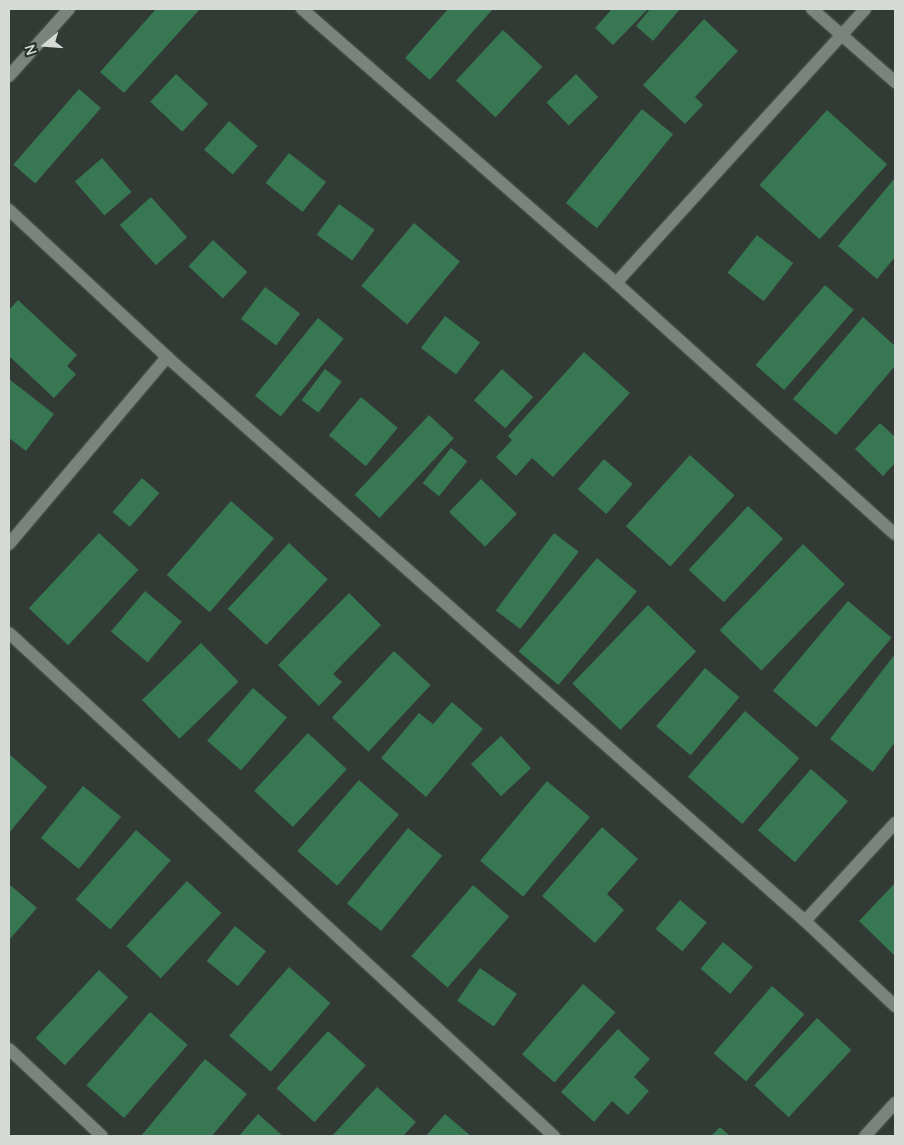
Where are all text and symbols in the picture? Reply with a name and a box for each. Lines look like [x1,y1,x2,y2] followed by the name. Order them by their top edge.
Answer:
[20,20,70,70] north arrow
[20,42,41,58] text: N

